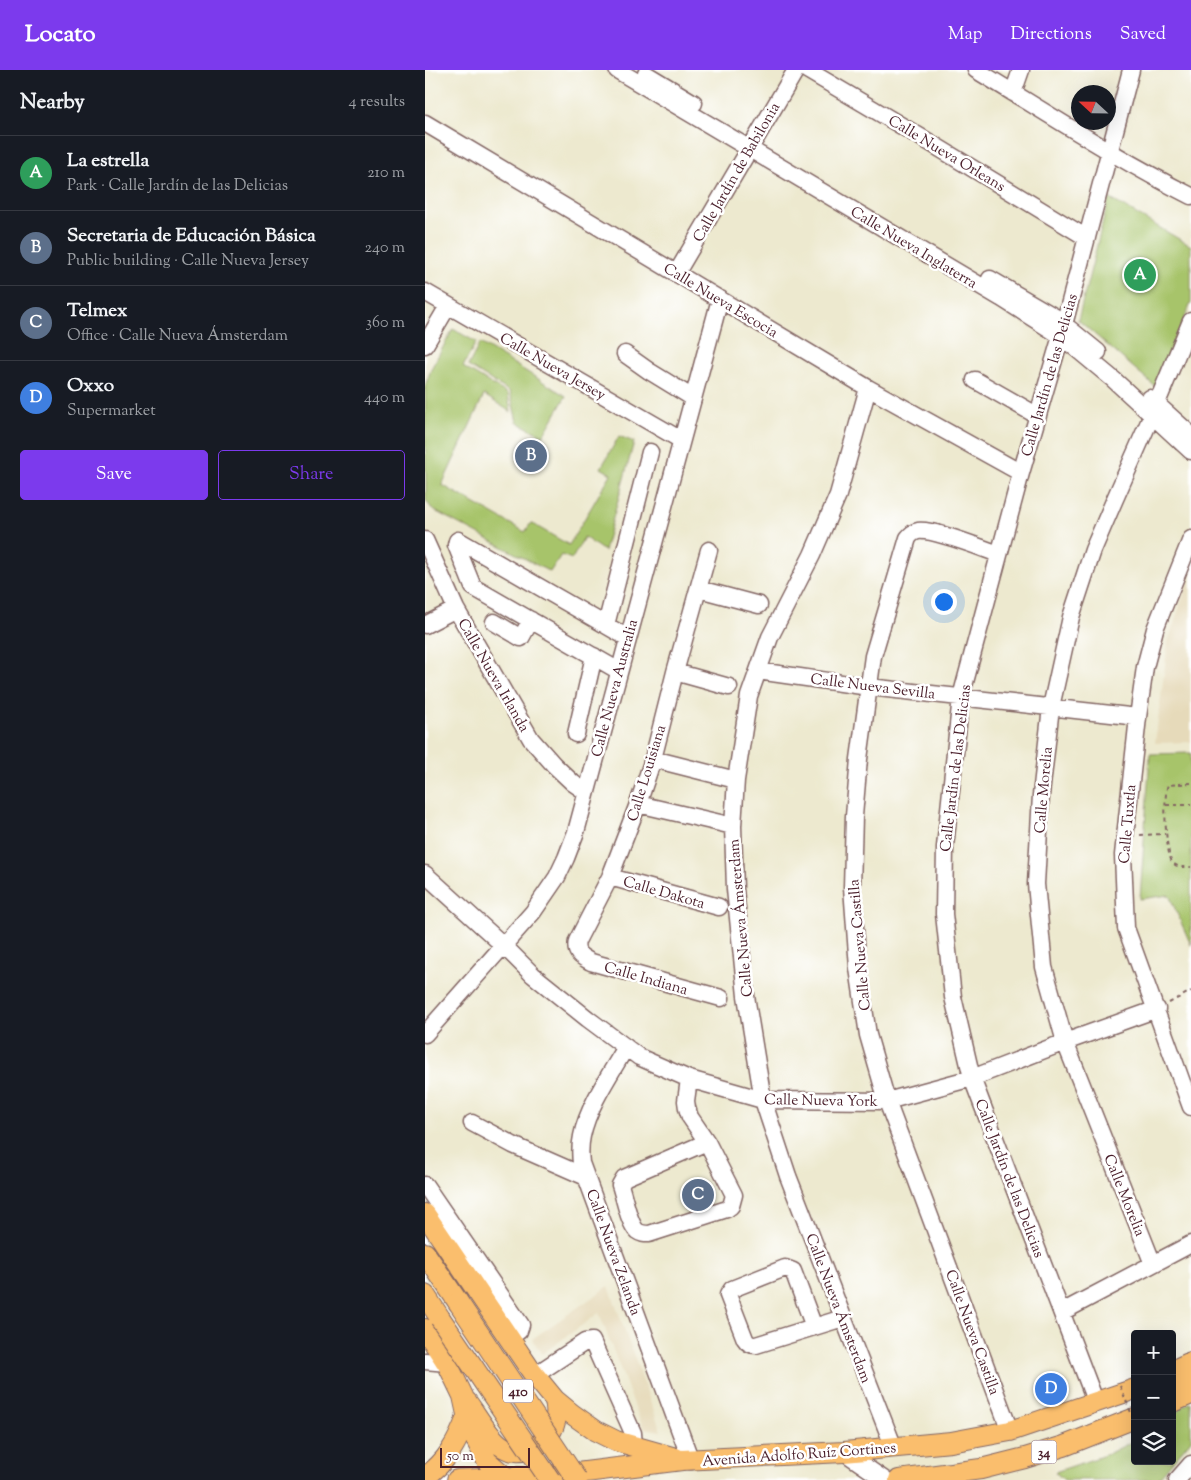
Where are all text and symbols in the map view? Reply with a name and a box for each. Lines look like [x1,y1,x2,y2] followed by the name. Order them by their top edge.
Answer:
[25,18,96,52] text: Locato
[948,22,983,48] text: Map
[1011,22,1092,48] text: Directions
[1120,22,1166,48] text: Saved
[1071,85,1116,130] north arrow
[20,88,85,118] text: Nearby
[349,91,405,114] text: 4 results
[689,99,786,246] street label: Calle Jardín de Babilonia
[884,111,1009,198] street label: Calle Nueva Orleans
[67,148,149,175] text: La estrella
[30,162,43,185] text: A
[367,162,405,185] text: 210 m
[67,175,288,198] text: Park · Calle Jardín de las Delicias
[846,202,981,295] street label: Calle Nueva Inglaterra
[67,223,316,250] text: Secretaria de Educación Básica
[31,237,41,260] text: B
[364,237,405,260] text: 240 m
[67,250,309,273] text: Public building · Calle Nueva Jersey
[1124,256,1156,294] pin: A
[659,259,782,344] street label: Calle Nueva Escocia
[1017,291,1084,459] street label: Calle Jardín de las Delicias
[67,298,127,325] text: Telmex
[30,312,42,335] text: C
[366,312,405,335] text: 360 m
[67,325,288,348] text: Office · Calle Nueva Ámsterdam
[495,328,610,407] street label: Calle Nueva Jersey
[67,373,114,400] text: Oxxo
[30,387,42,410] text: D
[364,387,405,410] text: 440 m
[67,400,156,423] text: Supermarket
[515,437,547,475] pin: B
[20,450,208,500] button: Save
[218,450,405,500] button: Share
[931,589,957,615] your location
[452,615,534,737] street label: Calle Nueva Irlanda
[587,617,644,760] street label: Calle Nueva Australia
[809,669,936,706] street label: Calle Nueva Sevilla
[936,683,977,853] street label: Calle Jardín de las Delicias
[623,722,672,824] street label: Calle Louisiana
[1030,746,1059,834] street label: Calle Morelia
[1115,784,1142,865] street label: Calle Tuxtla
[723,837,759,998] street label: Calle Nueva Ámsterdam
[620,872,707,915] street label: Calle Dakota
[844,878,877,1011] street label: Calle Nueva Castilla
[601,957,690,1001] street label: Calle Indiana
[764,1090,878,1113] street label: Calle Nueva York
[969,1096,1049,1261] street label: Calle Jardín de las Delicias
[1098,1151,1150,1240] street label: Calle Morelia
[682,1176,714,1214] pin: C
[580,1186,645,1319] street label: Calle Nueva Zelanda
[799,1230,877,1387] street label: Calle Nueva Ámsterdam
[939,1267,1004,1398] street label: Calle Nueva Castilla
[1131,1330,1176,1465] map controls
[1131,1330,1176,1375] button: +
[1035,1370,1067,1408] pin: D
[1131,1375,1176,1420] button: −
[503,1380,533,1402] road number: 410
[1131,1420,1176,1465] button: layers
[701,1438,897,1473] street label: Avenida Adolfo Ruíz Cortines
[1031,1440,1057,1464] road number: 34
[440,1445,530,1468] scale bar
[447,1447,474,1467] text: 50 m

